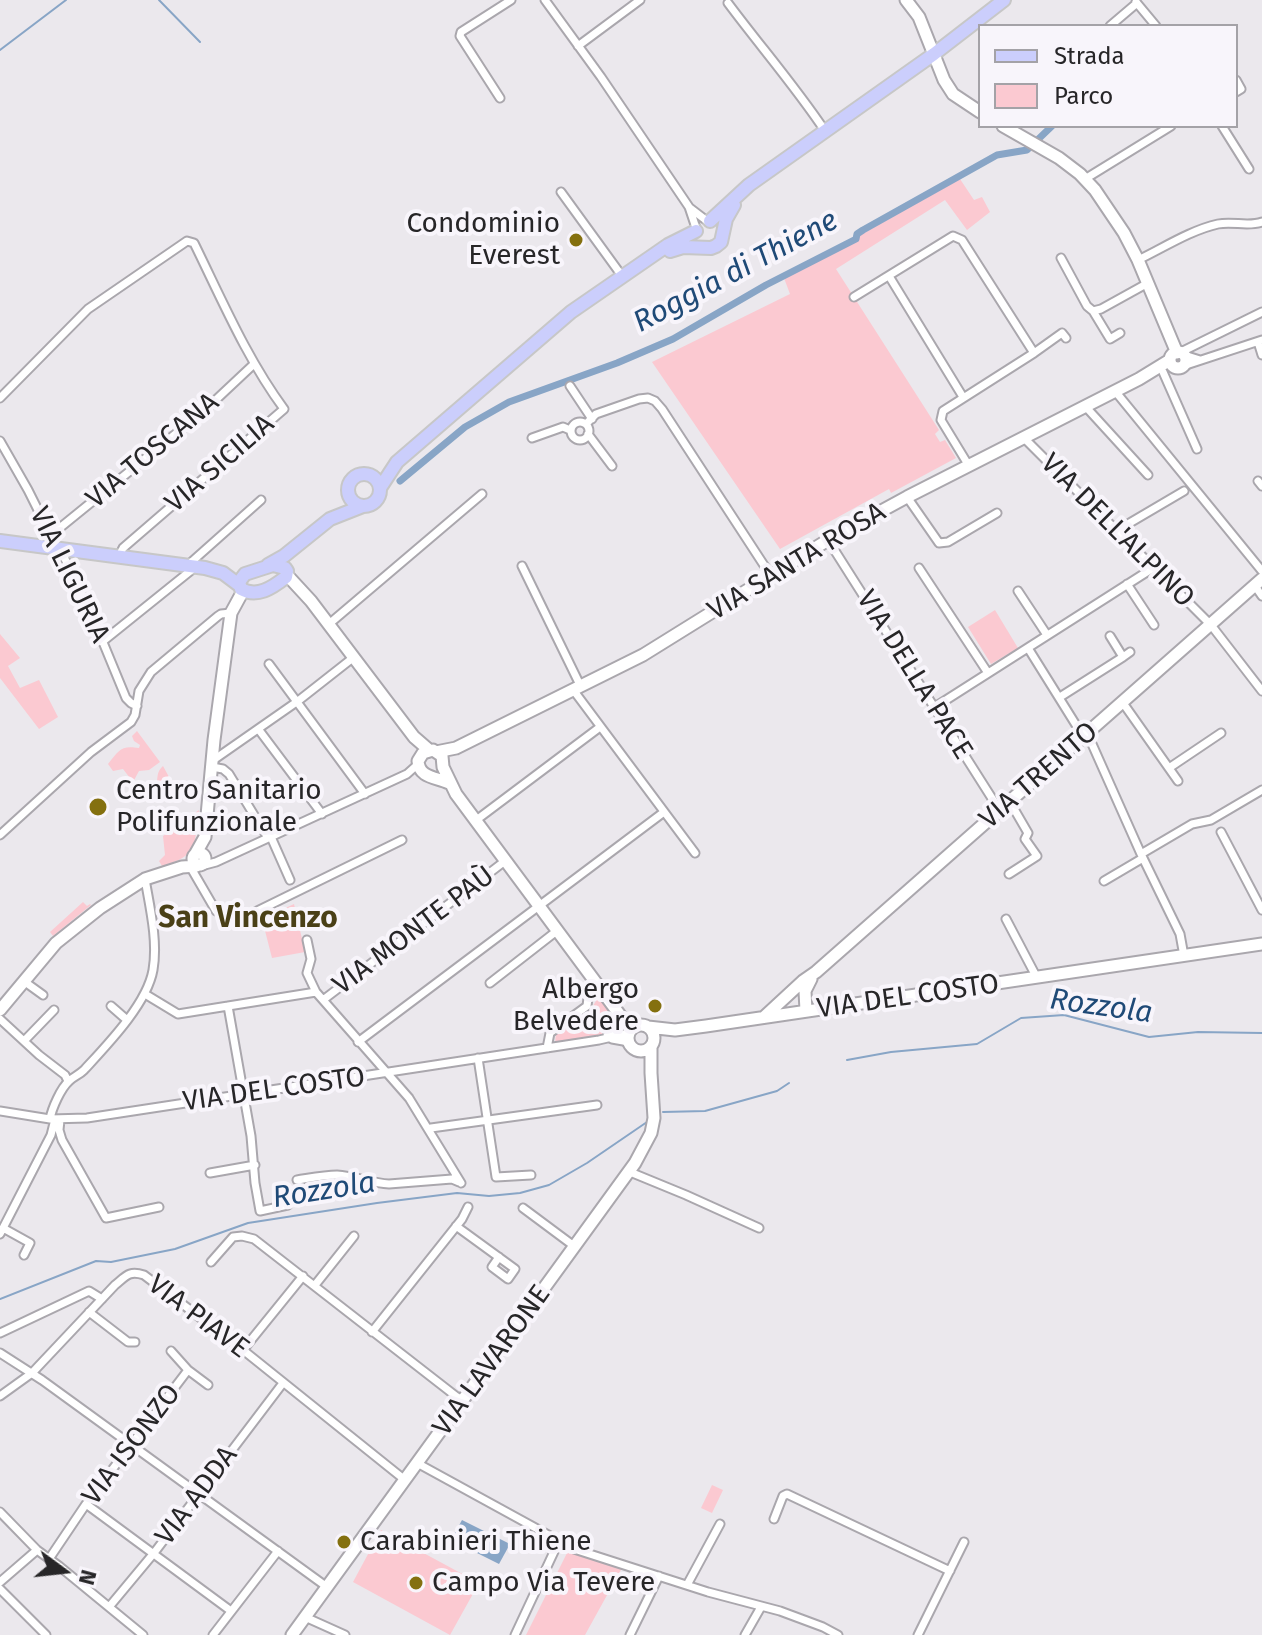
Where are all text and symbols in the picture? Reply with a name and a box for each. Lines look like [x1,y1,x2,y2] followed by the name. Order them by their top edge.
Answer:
[978,24,1238,128] legend
[1054,42,1125,70] text: Strada
[1054,82,1113,110] text: Parco
[628,203,844,341] water label: Roggia di Thiene
[406,207,560,273] place label: Condominio Everest
[567,231,585,249] marker: Condominio Everest
[80,386,226,516] street label: VIA TOSCANA
[159,408,281,520] street label: VIA SICILIA
[1033,447,1201,615] street label: VIA DELL'ALPINO
[702,496,892,628] street label: VIA SANTA ROSA
[22,502,116,648] street label: VIA LIGURIA
[849,584,979,766] street label: VIA DELLA PACE
[973,716,1105,836] street label: VIA TRENTO
[116,774,322,840] place label: Centro Sanitario Polifunzionale
[87,796,109,818] marker: Centro Sanitario Polifunzionale
[327,859,501,1003] street label: VIA MONTE PAÙ
[158,901,338,937] district label: San Vincenzo
[815,968,1001,1026] street label: VIA DEL COSTO
[513,973,639,1039] place label: Albergo Belvedere
[1047,982,1155,1032] water label: Rozzola
[646,997,664,1015] marker: Albergo Belvedere
[181,1061,367,1119] street label: VIA DEL COSTO
[270,1165,378,1217] water label: Rozzola
[141,1268,255,1366] street label: VIA PIAVE
[426,1279,558,1443] street label: VIA LAVARONE
[76,1378,188,1512] street label: VIA ISONZO
[149,1440,245,1552] street label: VIA ADDA
[360,1525,592,1559] place label: Carabinieri Thiene
[24,1531,104,1611] north arrow
[335,1533,353,1551] marker: Carabinieri Thiene
[432,1566,655,1600] place label: Campo Via Tevere
[73,1567,103,1588] text: N
[407,1574,425,1592] marker: Campo Via Tevere

